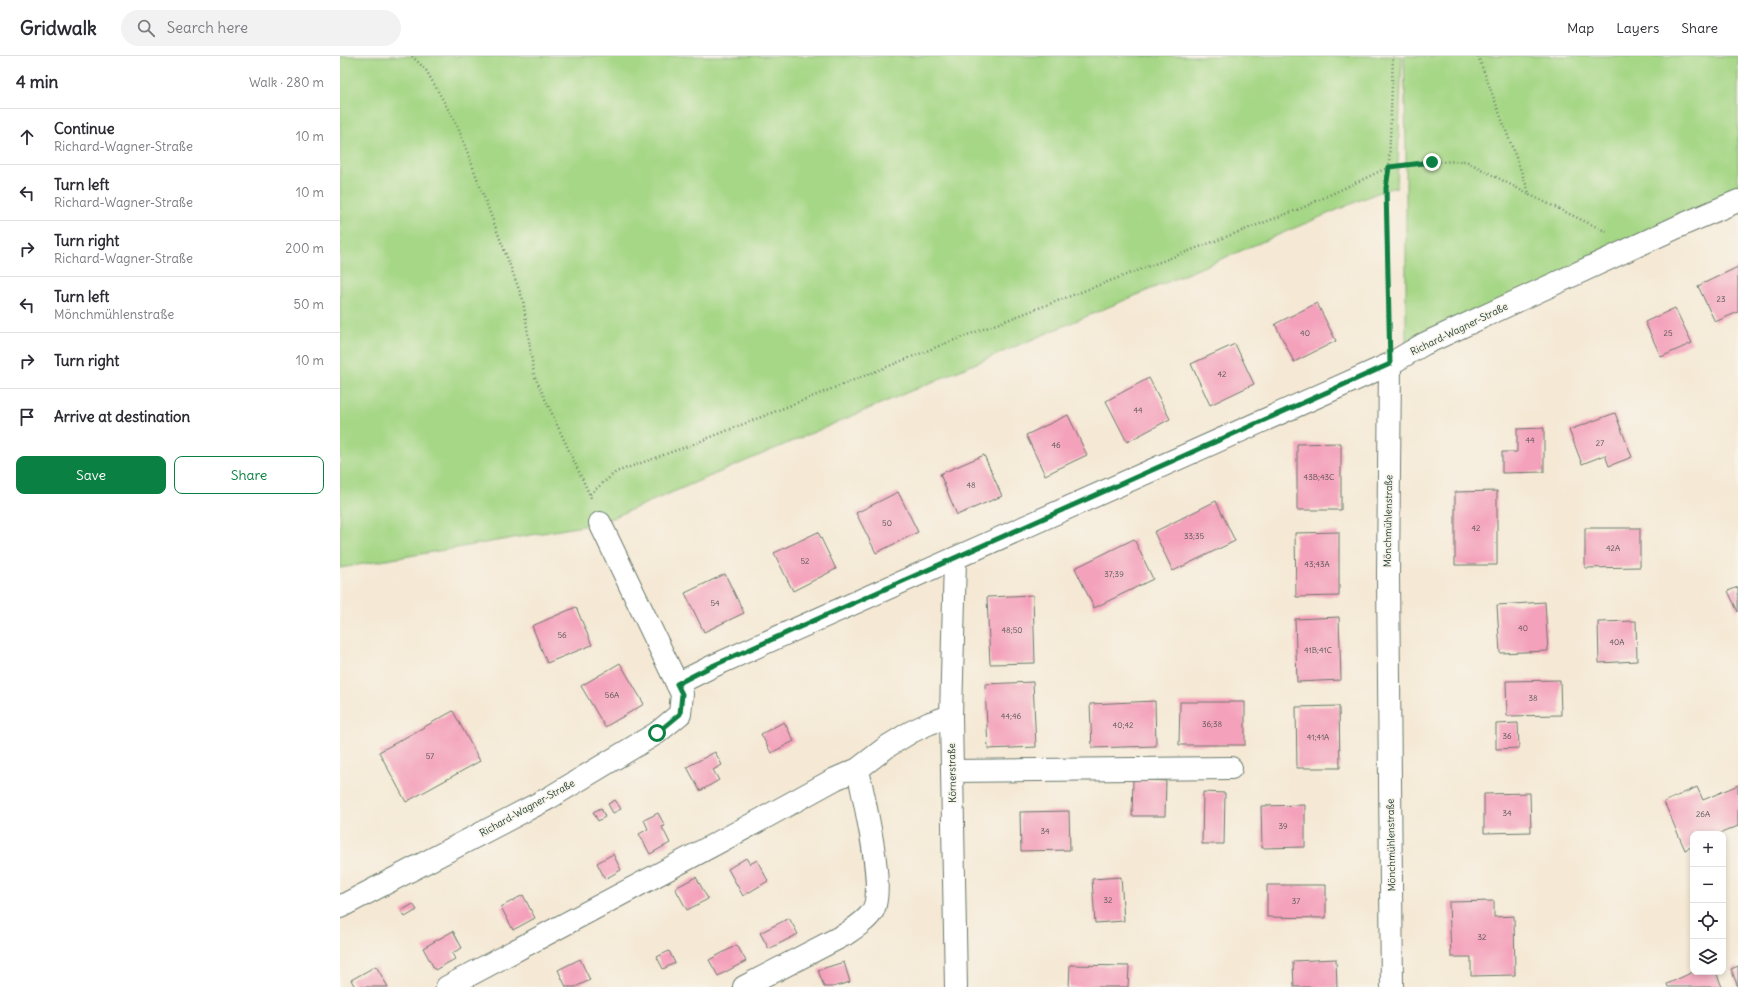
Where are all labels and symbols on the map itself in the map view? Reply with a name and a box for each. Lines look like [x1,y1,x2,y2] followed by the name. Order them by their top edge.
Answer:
[1423,153,1441,171] route end
[1717,294,1726,304] house number: 23
[1408,300,1510,358] street label: Richard-Wagner-Straße
[1300,328,1310,338] house number: 40
[1664,328,1673,338] house number: 25
[1217,369,1227,379] house number: 42
[1133,405,1143,415] house number: 44
[1525,435,1535,445] house number: 44
[1596,438,1604,448] house number: 27
[1051,440,1061,450] house number: 46
[1304,472,1334,482] house number: 43B;43C
[1381,475,1395,567] street label: Mönchmühlenstraße
[966,480,976,490] house number: 48
[882,518,892,528] house number: 50
[1471,523,1481,533] house number: 42
[1184,531,1204,541] house number: 33;35
[1606,543,1620,553] house number: 42A
[801,556,810,566] house number: 52
[1304,559,1330,569] house number: 43;43A
[1104,569,1124,579] house number: 37;39
[710,598,720,608] house number: 54
[1518,623,1528,633] house number: 40
[1001,625,1023,635] house number: 48;50
[557,630,567,640] house number: 56
[1609,637,1625,647] house number: 40A
[1304,645,1332,655] house number: 41B;41C
[605,690,619,700] house number: 56A
[1528,693,1538,703] house number: 38
[1001,711,1022,721] house number: 44;46
[1202,719,1223,729] house number: 36;38
[1113,720,1134,730] house number: 40;42
[648,724,666,742] route start
[1502,731,1512,741] house number: 36
[1307,732,1329,742] house number: 41;41A
[945,743,959,803] street label: Körnerstraße
[426,751,434,761] house number: 57
[477,776,577,840] street label: Richard-Wagner-Straße
[1384,799,1398,891] street label: Mönchmühlenstraße
[1502,808,1512,818] house number: 34
[1696,809,1710,819] house number: 26A
[1278,821,1288,831] house number: 39
[1040,826,1050,836] house number: 34
[1104,895,1113,905] house number: 32
[1292,896,1300,906] house number: 37
[1478,932,1487,942] house number: 32

